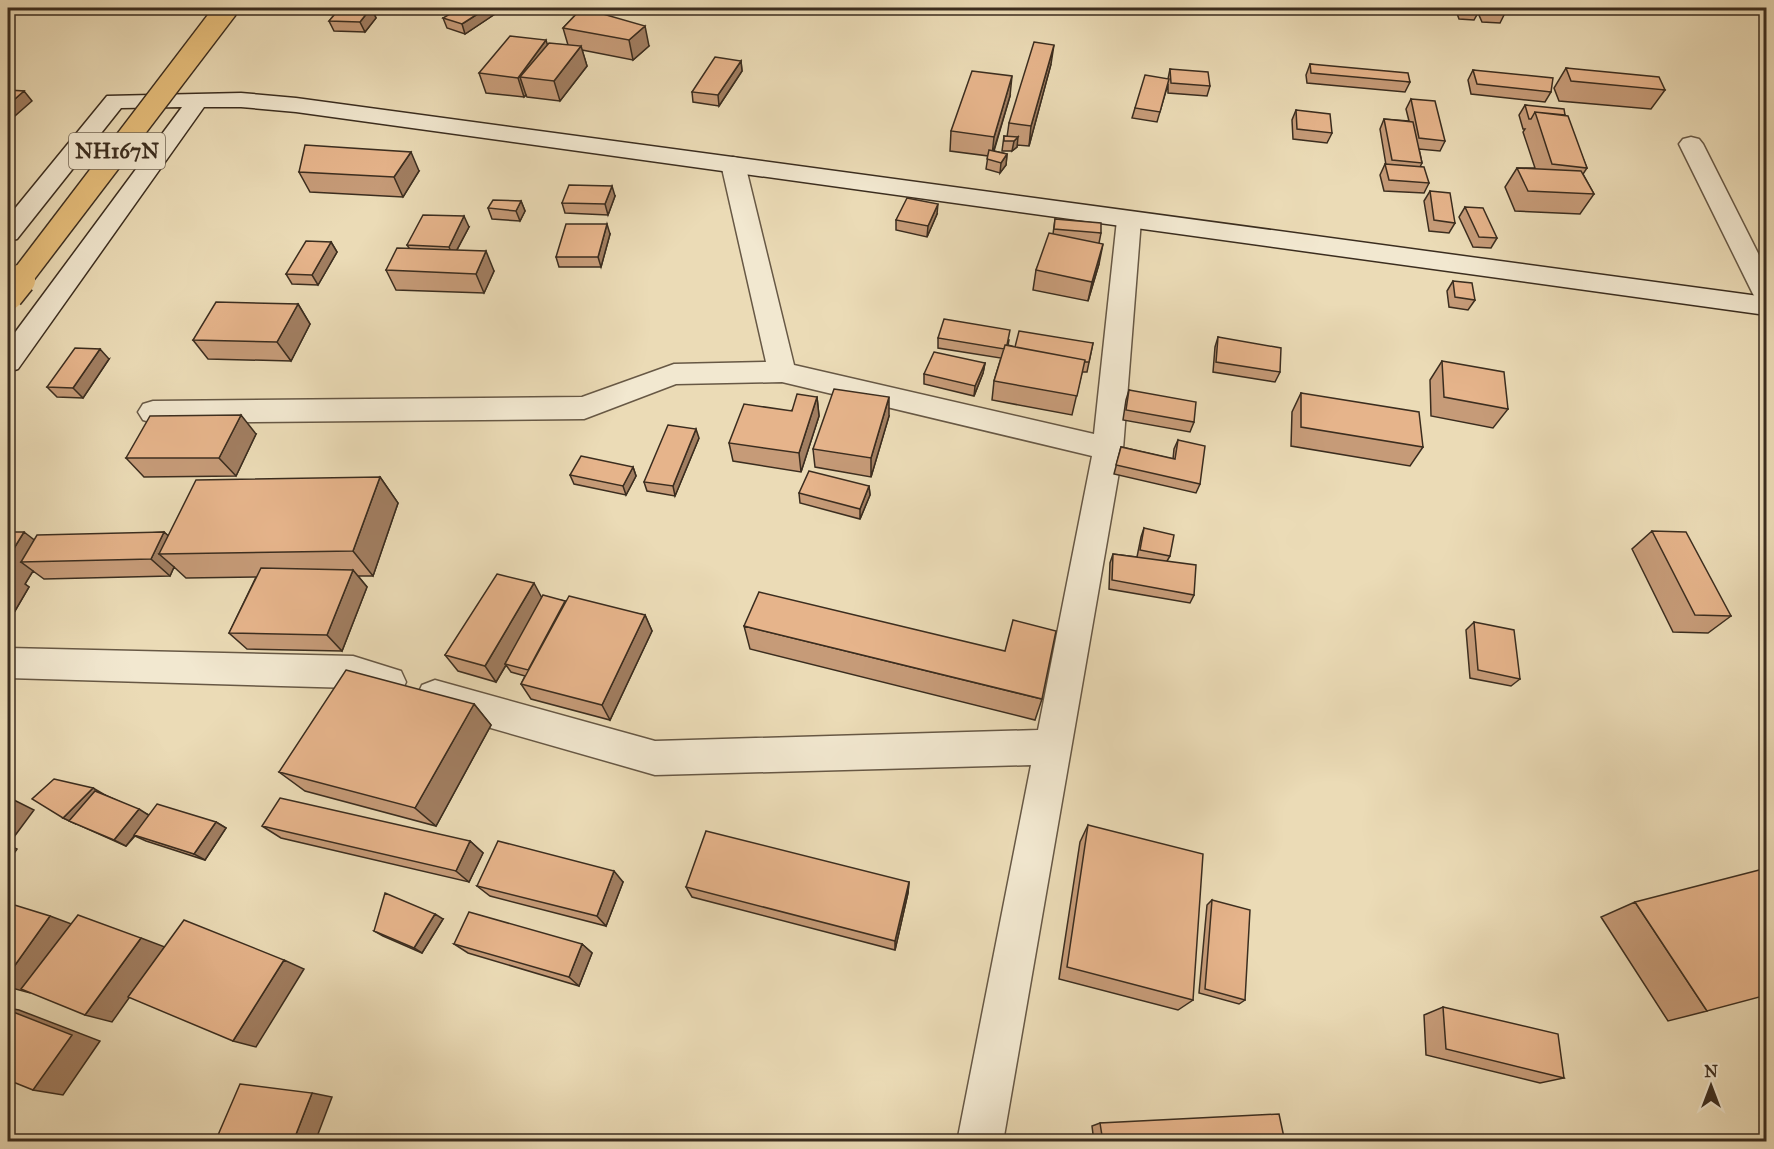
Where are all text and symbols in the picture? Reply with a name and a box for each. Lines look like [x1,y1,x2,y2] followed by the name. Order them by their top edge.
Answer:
[69,133,165,169] road number: NH167N
[1681,1056,1741,1116] north arrow
[1704,1062,1718,1081] text: N

